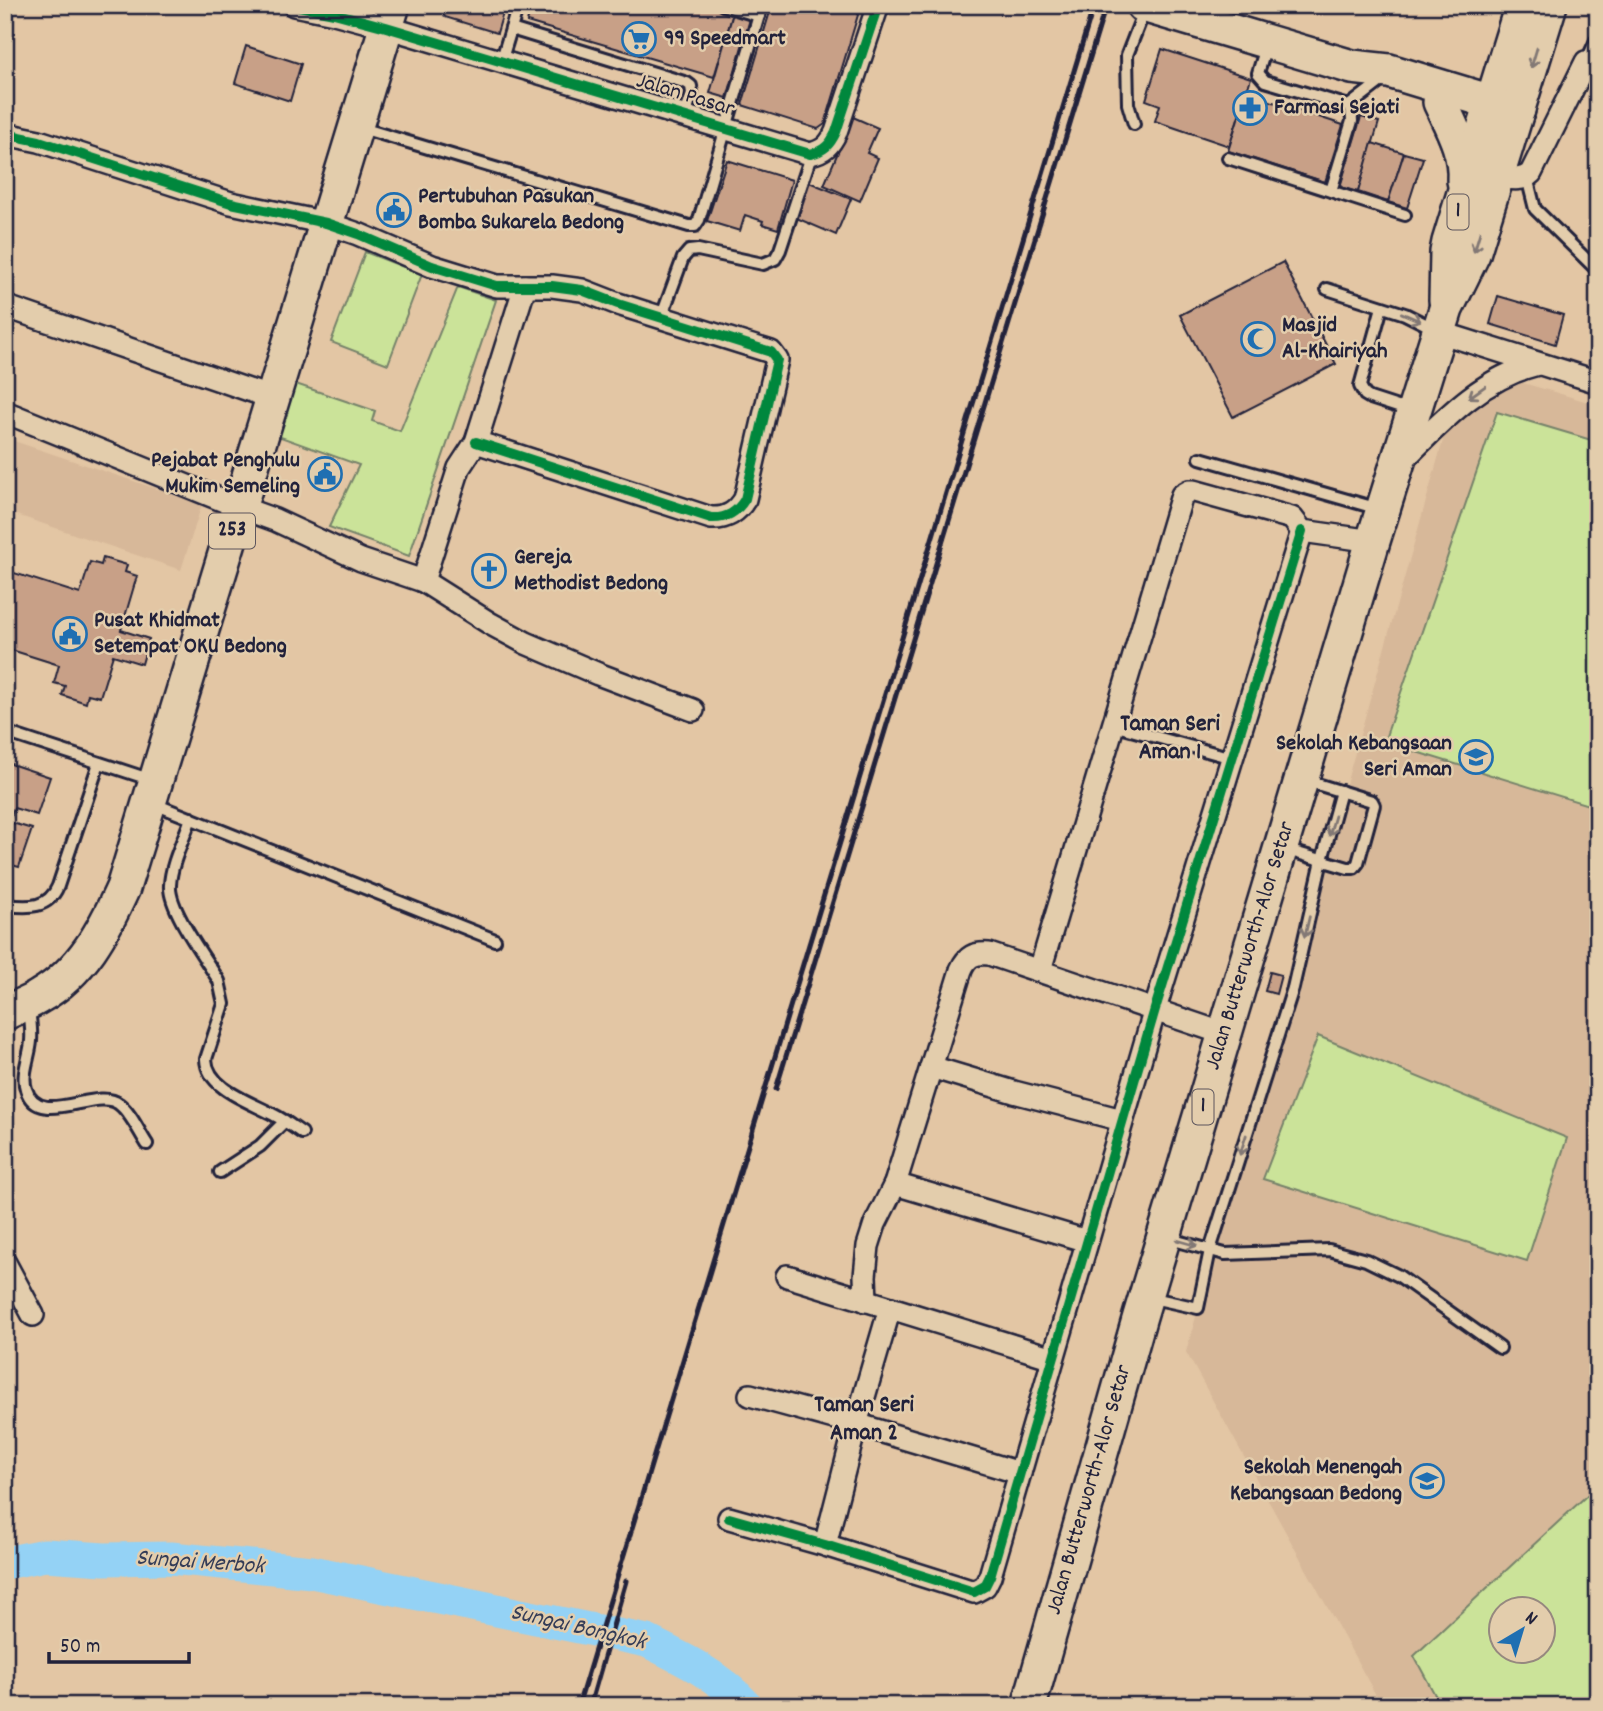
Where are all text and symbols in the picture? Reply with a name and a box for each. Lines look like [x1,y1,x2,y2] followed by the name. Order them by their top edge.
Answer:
[620,20,658,58] supermarket icon: 99 Speedmart
[664,23,786,56] place label: 99 Speedmart
[1527,47,1540,69] one-way arrow
[632,65,739,127] street label: Jalan Pasar
[1231,89,1269,127] pharmacy icon: Farmasi Sejati
[1274,92,1400,125] place label: Farmasi Sejati
[418,181,624,240] place label: Pertubuhan Pasukan Bomba Sukarela Bedong
[375,191,413,229] public building icon: Pertubuhan Pasukan Bomba Sukarela Bedong
[1448,194,1468,230] road number: 1
[1469,231,1482,253] one-way arrow
[1282,310,1387,369] place label: Masjid Al-Khairiyah
[1400,311,1422,324] one-way arrow
[1239,320,1277,358] mosque icon: Masjid Al-Khairiyah
[1468,385,1487,399] one-way arrow
[151,445,300,504] place label: Pejabat Penghulu Mukim Semeling
[306,455,344,493] public building icon: Pejabat Penghulu Mukim Semeling
[209,514,255,548] road number: 253
[514,542,668,601] place label: Gereja Methodist Bedong
[470,552,508,590] church icon: Gereja Methodist Bedong
[94,605,287,664] place label: Pusat Khidmat Setempat OKU Bedong
[51,615,89,653] public building icon: Pusat Khidmat Setempat OKU Bedong
[1120,708,1220,770] district label: Taman Seri Aman 1
[1276,728,1452,787] place label: Sekolah Kebangsaan Seri Aman
[1457,738,1495,776] school or university icon: Sekolah Kebangsaan Seri Aman
[1325,814,1338,836] one-way arrow
[1197,817,1305,1074] street label: Jalan Butterworth-Alor Setar
[1300,915,1313,938] one-way arrow
[1192,1090,1214,1124] road number: 1
[1236,1134,1249,1156] one-way arrow
[1175,1238,1197,1251] one-way arrow
[1039,1361,1142,1619] street label: Jalan Butterworth-Alor Setar
[814,1389,914,1451] district label: Taman Seri Aman 2
[1230,1452,1402,1511] place label: Sekolah Menengah Kebangsaan Bedong
[1408,1462,1446,1500] school or university icon: Sekolah Menengah Kebangsaan Bedong
[135,1542,267,1585] water label: Sungai Merbok
[507,1596,651,1661] water label: Sungai Bongkok
[1488,1596,1558,1666] north arrow
[1518,1606,1542,1633] text: N
[49,1620,189,1664] scale bar
[60,1633,100,1663] text: 50 m

